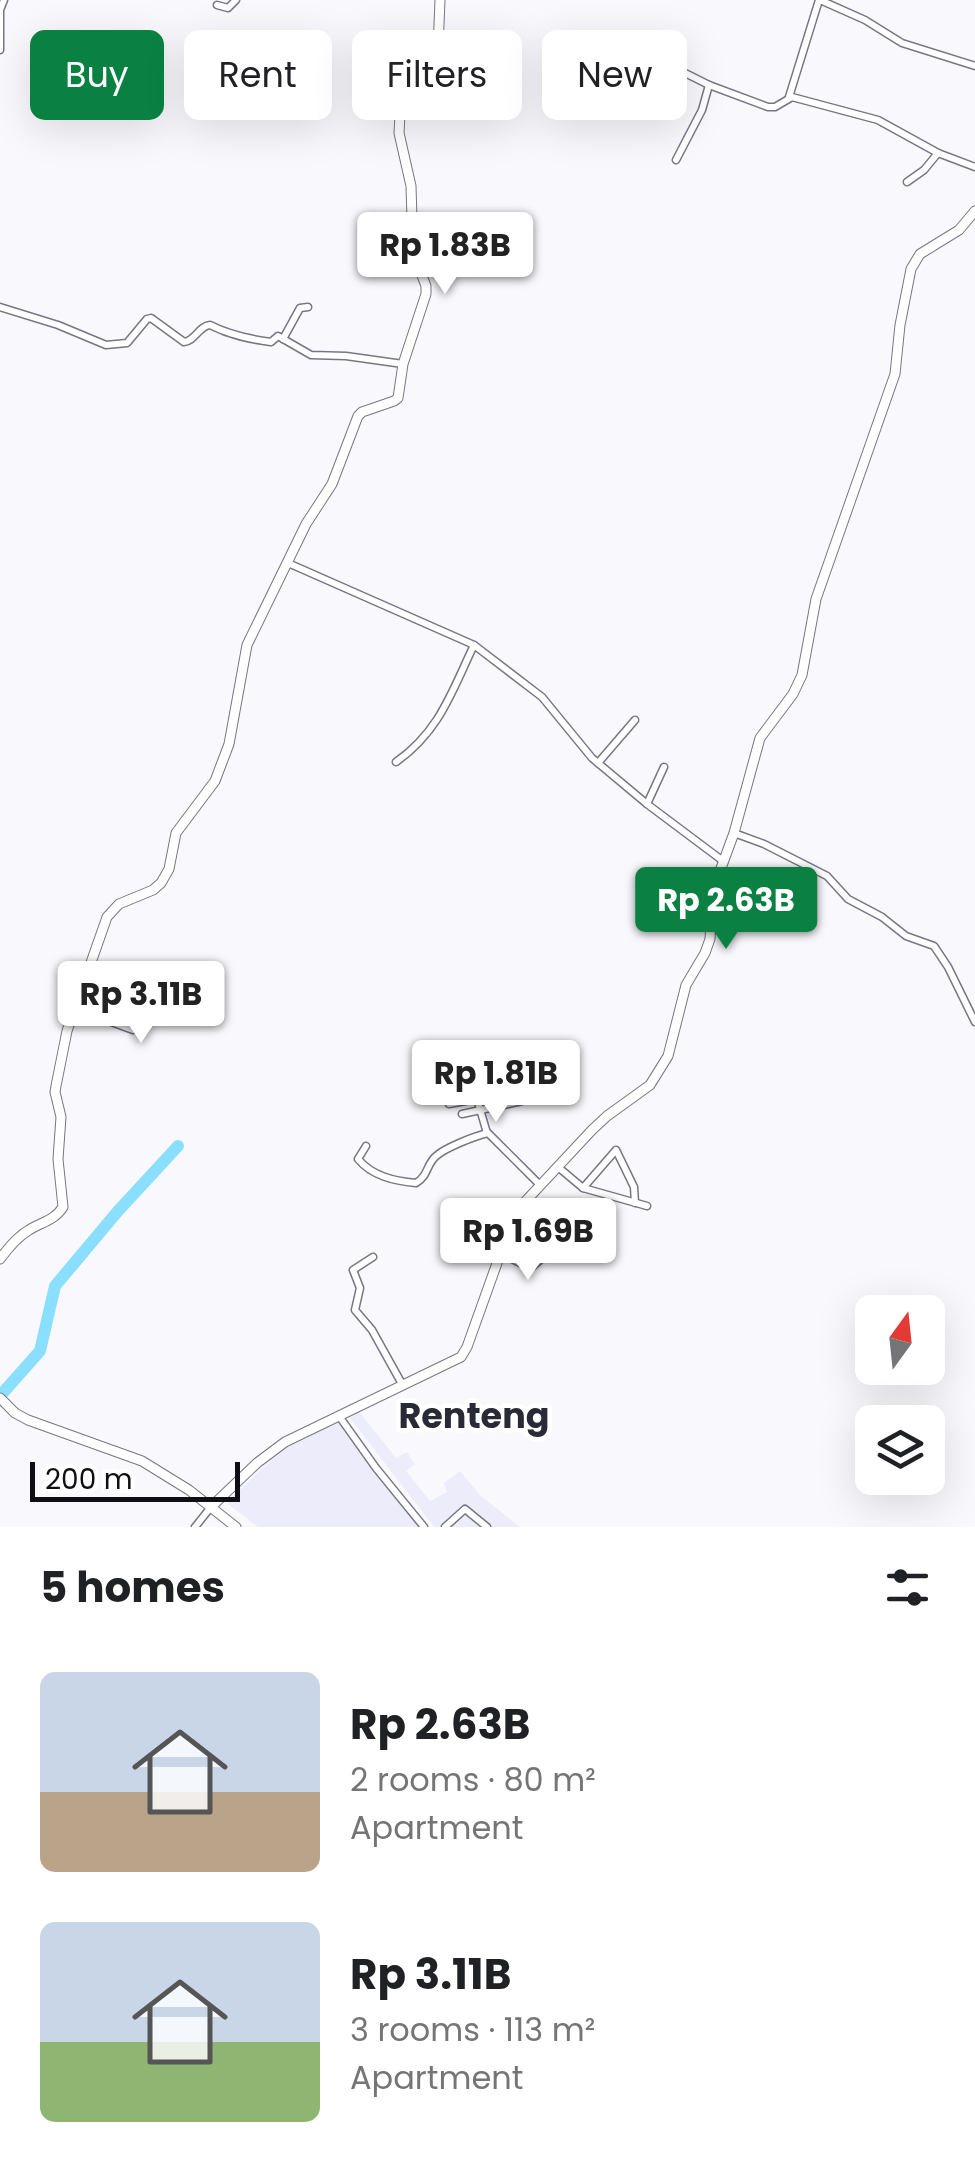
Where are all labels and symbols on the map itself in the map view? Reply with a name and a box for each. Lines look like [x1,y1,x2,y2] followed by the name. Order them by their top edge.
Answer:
[342,212,548,297] pin: Rp 1.83B
[623,867,829,952] pin: Rp 2.63B
[38,961,244,1046] pin: Rp 3.11B
[393,1040,599,1125] pin: Rp 1.81B
[425,1198,631,1283] pin: Rp 1.69B
[855,1295,945,1385] north arrow
[398,1391,550,1440] district label: Renteng
[30,1457,240,1502] scale bar

